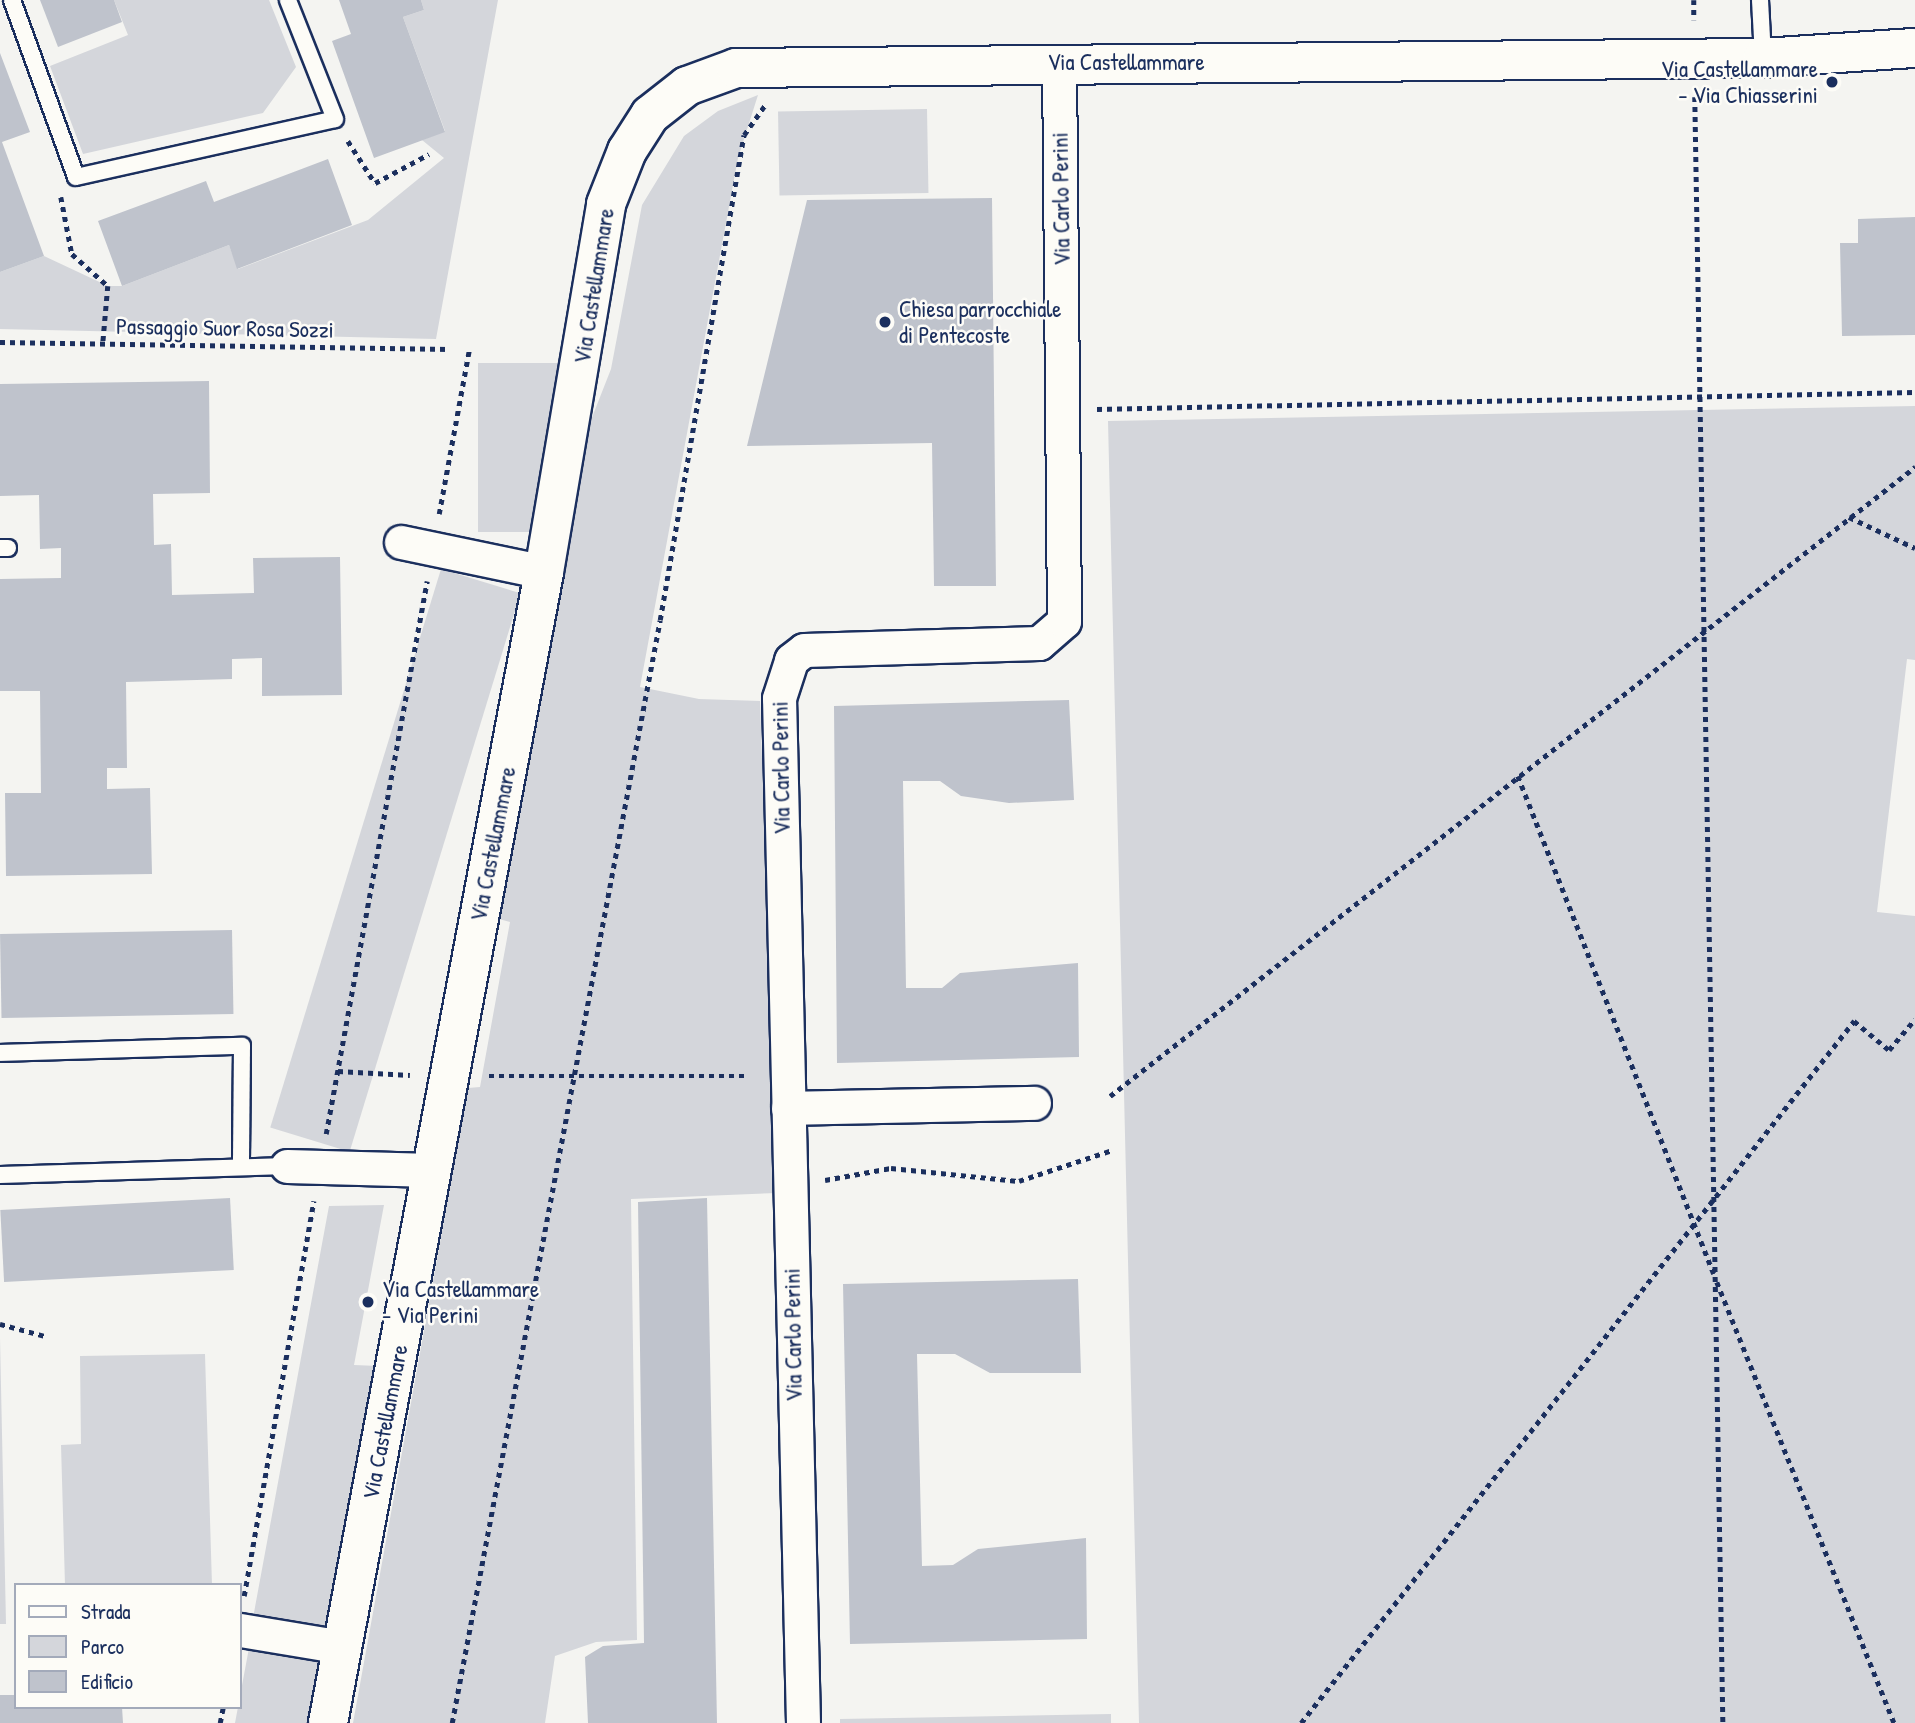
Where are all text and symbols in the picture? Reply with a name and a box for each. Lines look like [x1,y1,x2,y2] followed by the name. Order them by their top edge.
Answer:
[1047,48,1205,76] street label: Via Castellammare
[1661,55,1818,109] place label: Via Castellammare - Via Chiasserini
[1824,74,1840,90] marker: Via Castellammare - Via Chiasserini
[1046,132,1076,266] street label: Via Carlo Perini
[568,206,620,366] street label: Via Castellammare
[899,295,1062,349] place label: Chiesa parrocchiale di Pentecoste
[116,312,334,344] street label: Passaggio Suor Rosa Sozzi
[877,314,893,330] marker: Chiesa parrocchiale di Pentecoste
[766,701,796,835] street label: Via Carlo Perini
[464,764,522,924] street label: Via Castellammare
[778,1268,808,1402] street label: Via Carlo Perini
[382,1275,539,1329] place label: Via Castellammare - Via Perini
[360,1294,376,1310] marker: Via Castellammare - Via Perini
[356,1342,414,1502] street label: Via Castellammare
[14,1583,242,1709] legend
[81,1597,131,1626] text: Strada
[81,1632,124,1661] text: Parco
[81,1667,133,1696] text: Edificio

